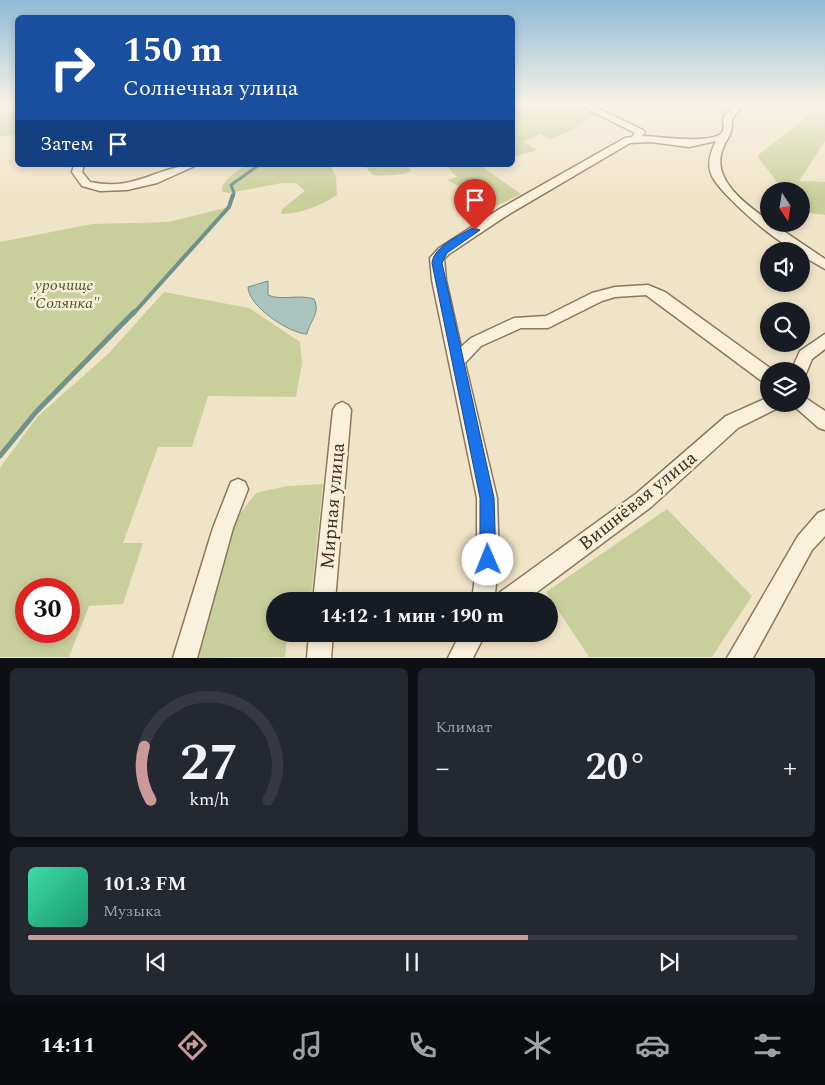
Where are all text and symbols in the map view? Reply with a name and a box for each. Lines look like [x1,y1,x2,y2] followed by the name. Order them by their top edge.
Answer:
[123,24,222,77] text: 150 m
[40,35,105,100] icon: right
[123,72,299,105] text: Солнечная улица
[40,130,94,159] text: Затем
[104,130,132,158] icon: arrive
[454,179,496,230] pin
[760,182,810,232] north arrow
[760,182,810,412] map controls
[461,186,489,214] icon: arrive
[760,242,810,292] button: sound
[28,273,100,315] park label: урочище "Солянка"
[760,302,810,352] button: search
[760,362,810,412] button: layers
[313,441,353,571] street label: Мирная улица
[572,444,704,558] street label: Вишнёвая улица
[461,533,513,585] position arrow
[15,578,80,643] speed limit sign: 30
[320,602,504,631] text: 14:12 · 1 мин · 190 m
[436,715,492,739] text: Климат
[180,724,238,803] text: 27
[585,739,647,797] text: 20°
[436,747,450,790] text: −
[783,747,797,790] text: +
[189,786,229,813] text: km/h
[103,870,186,899] text: 101.3 FM
[103,899,161,923] text: Музыка
[142,948,170,976] icon: previous
[398,948,426,976] icon: pause
[655,948,683,976] icon: next
[175,1028,210,1063] icon: directions
[290,1028,325,1063] icon: music
[405,1028,440,1063] icon: phone
[520,1028,555,1063] icon: climate
[635,1028,670,1063] icon: car
[750,1028,785,1063] icon: filters
[40,1029,95,1062] text: 14:11

